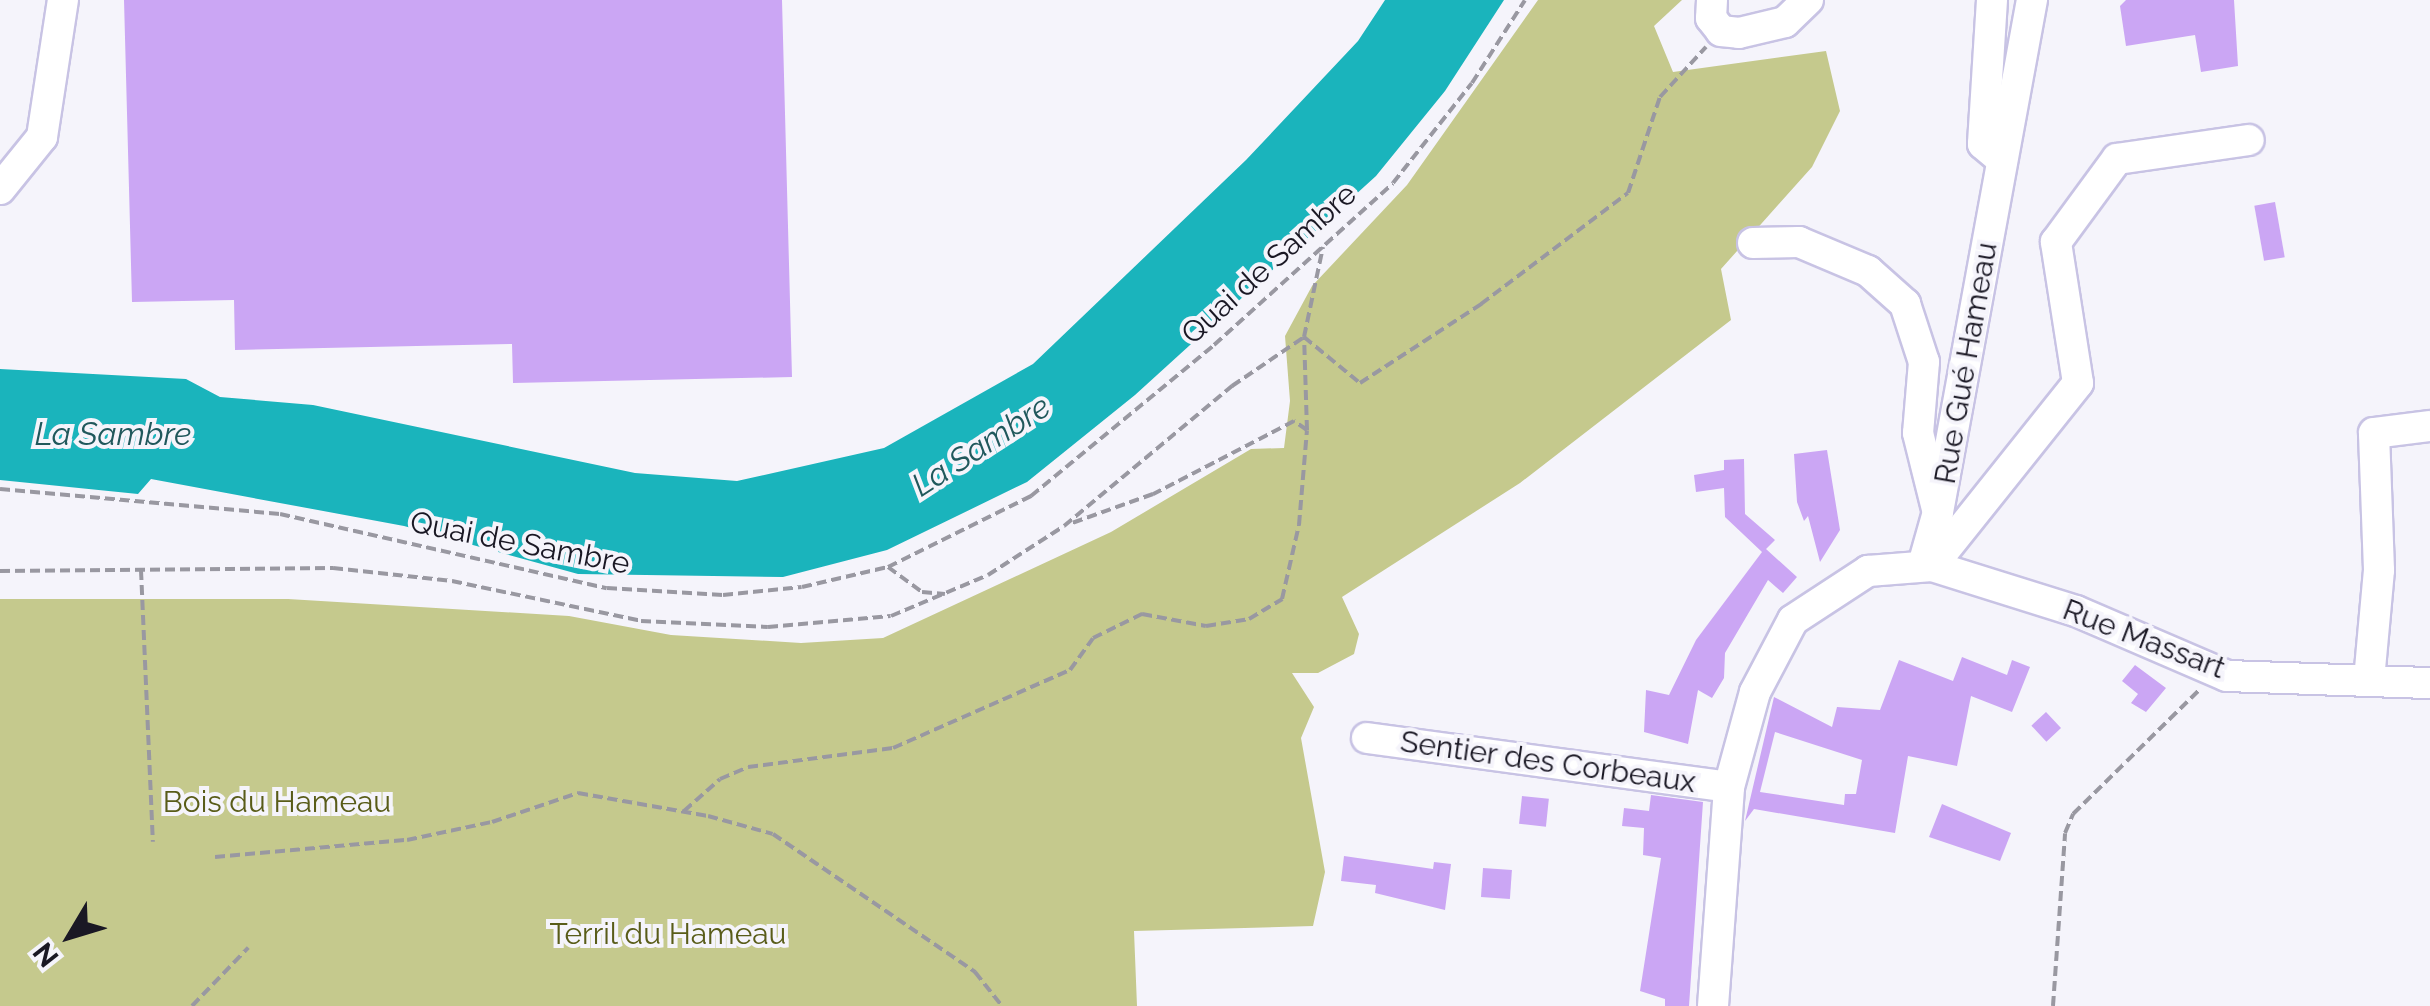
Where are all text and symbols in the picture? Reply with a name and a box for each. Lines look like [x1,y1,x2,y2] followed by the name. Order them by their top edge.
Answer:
[1174,176,1364,352] street label: Quai de Sambre
[1927,239,2005,487] street label: Rue Gué Hameau
[905,387,1057,505] water label: La Sambre
[35,415,191,453] water label: La Sambre
[407,504,633,582] street label: Quai de Sambre
[2058,592,2230,686] street label: Rue Massart
[1398,723,1698,801] street label: Sentier des Corbeaux
[163,784,391,820] park label: Bois du Hameau
[20,886,120,986] north arrow
[549,916,787,952] park label: Terril du Hameau
[26,936,66,973] text: N

